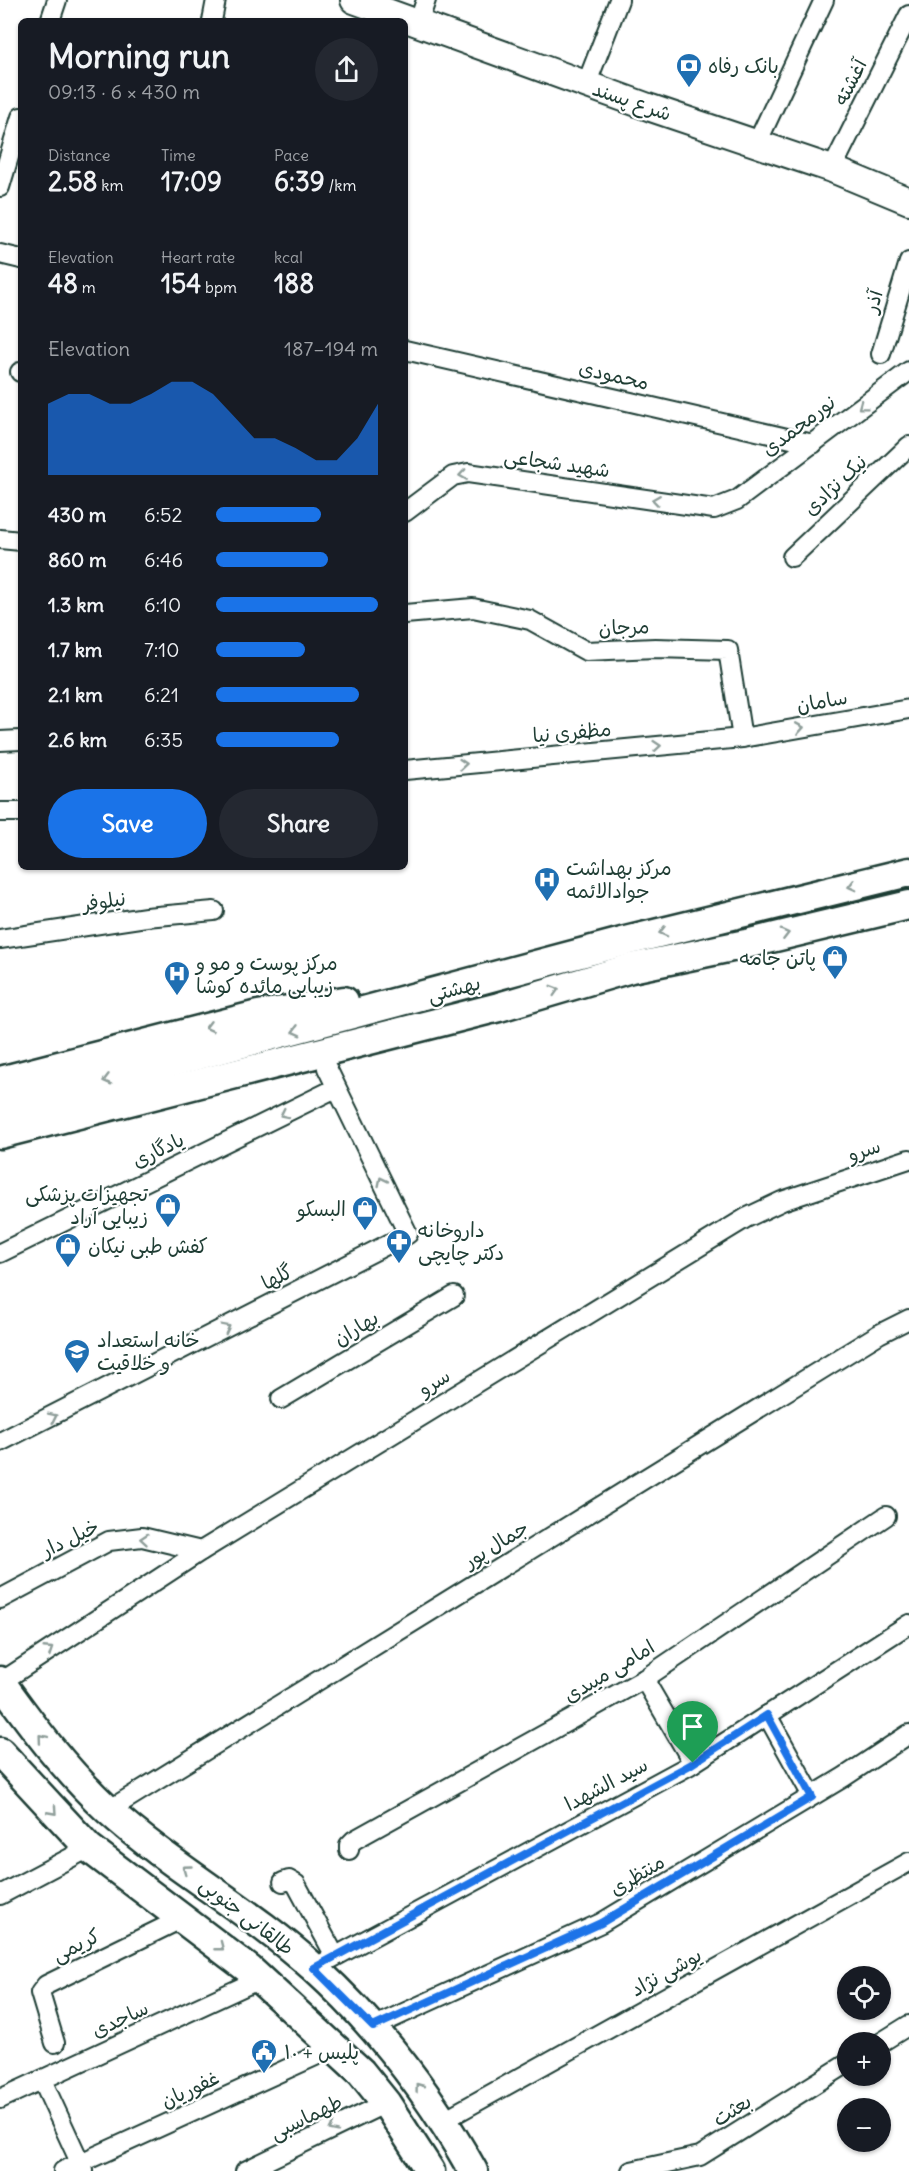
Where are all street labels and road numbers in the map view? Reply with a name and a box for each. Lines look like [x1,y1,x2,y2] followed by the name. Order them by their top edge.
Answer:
[827,53,872,109] street label: آغشته
[589,75,675,128] street label: شرع پسند
[857,286,888,317] street label: آذر
[577,354,652,395] street label: محمودی
[756,388,842,462] street label: نورمحمدی
[502,443,612,483] street label: شهید شجاعی
[798,449,872,520] street label: نیک نژادی
[598,613,650,640] street label: مرجان
[794,684,849,717] street label: سامان
[532,716,612,747] street label: مظفری نیا
[79,885,127,918] street label: نیلوفر
[425,969,483,1009] street label: بهشتى
[128,1126,188,1173] street label: یادگاری
[843,1133,884,1168] street label: سرو
[257,1258,297,1295] street label: گلها
[329,1304,383,1351] street label: بهاران
[412,1362,455,1402] street label: سرو
[35,1513,103,1563] street label: خیل دار
[457,1514,533,1575] street label: جمال پور
[559,1634,659,1708] street label: امامی میبدی
[560,1751,652,1816] street label: سید الشهدا
[605,1848,669,1901] street label: منتظری
[194,1871,300,1962] street label: طالقانی جنوبی
[48,1922,104,1968] street label: کریمی
[626,1942,706,2002] street label: یوشی نژاد
[87,1995,152,2043] street label: ساجدی
[157,2064,223,2113] street label: غفوریان
[265,2088,347,2146] street label: طهماسبی
[708,2088,756,2131] street label: بعثت

